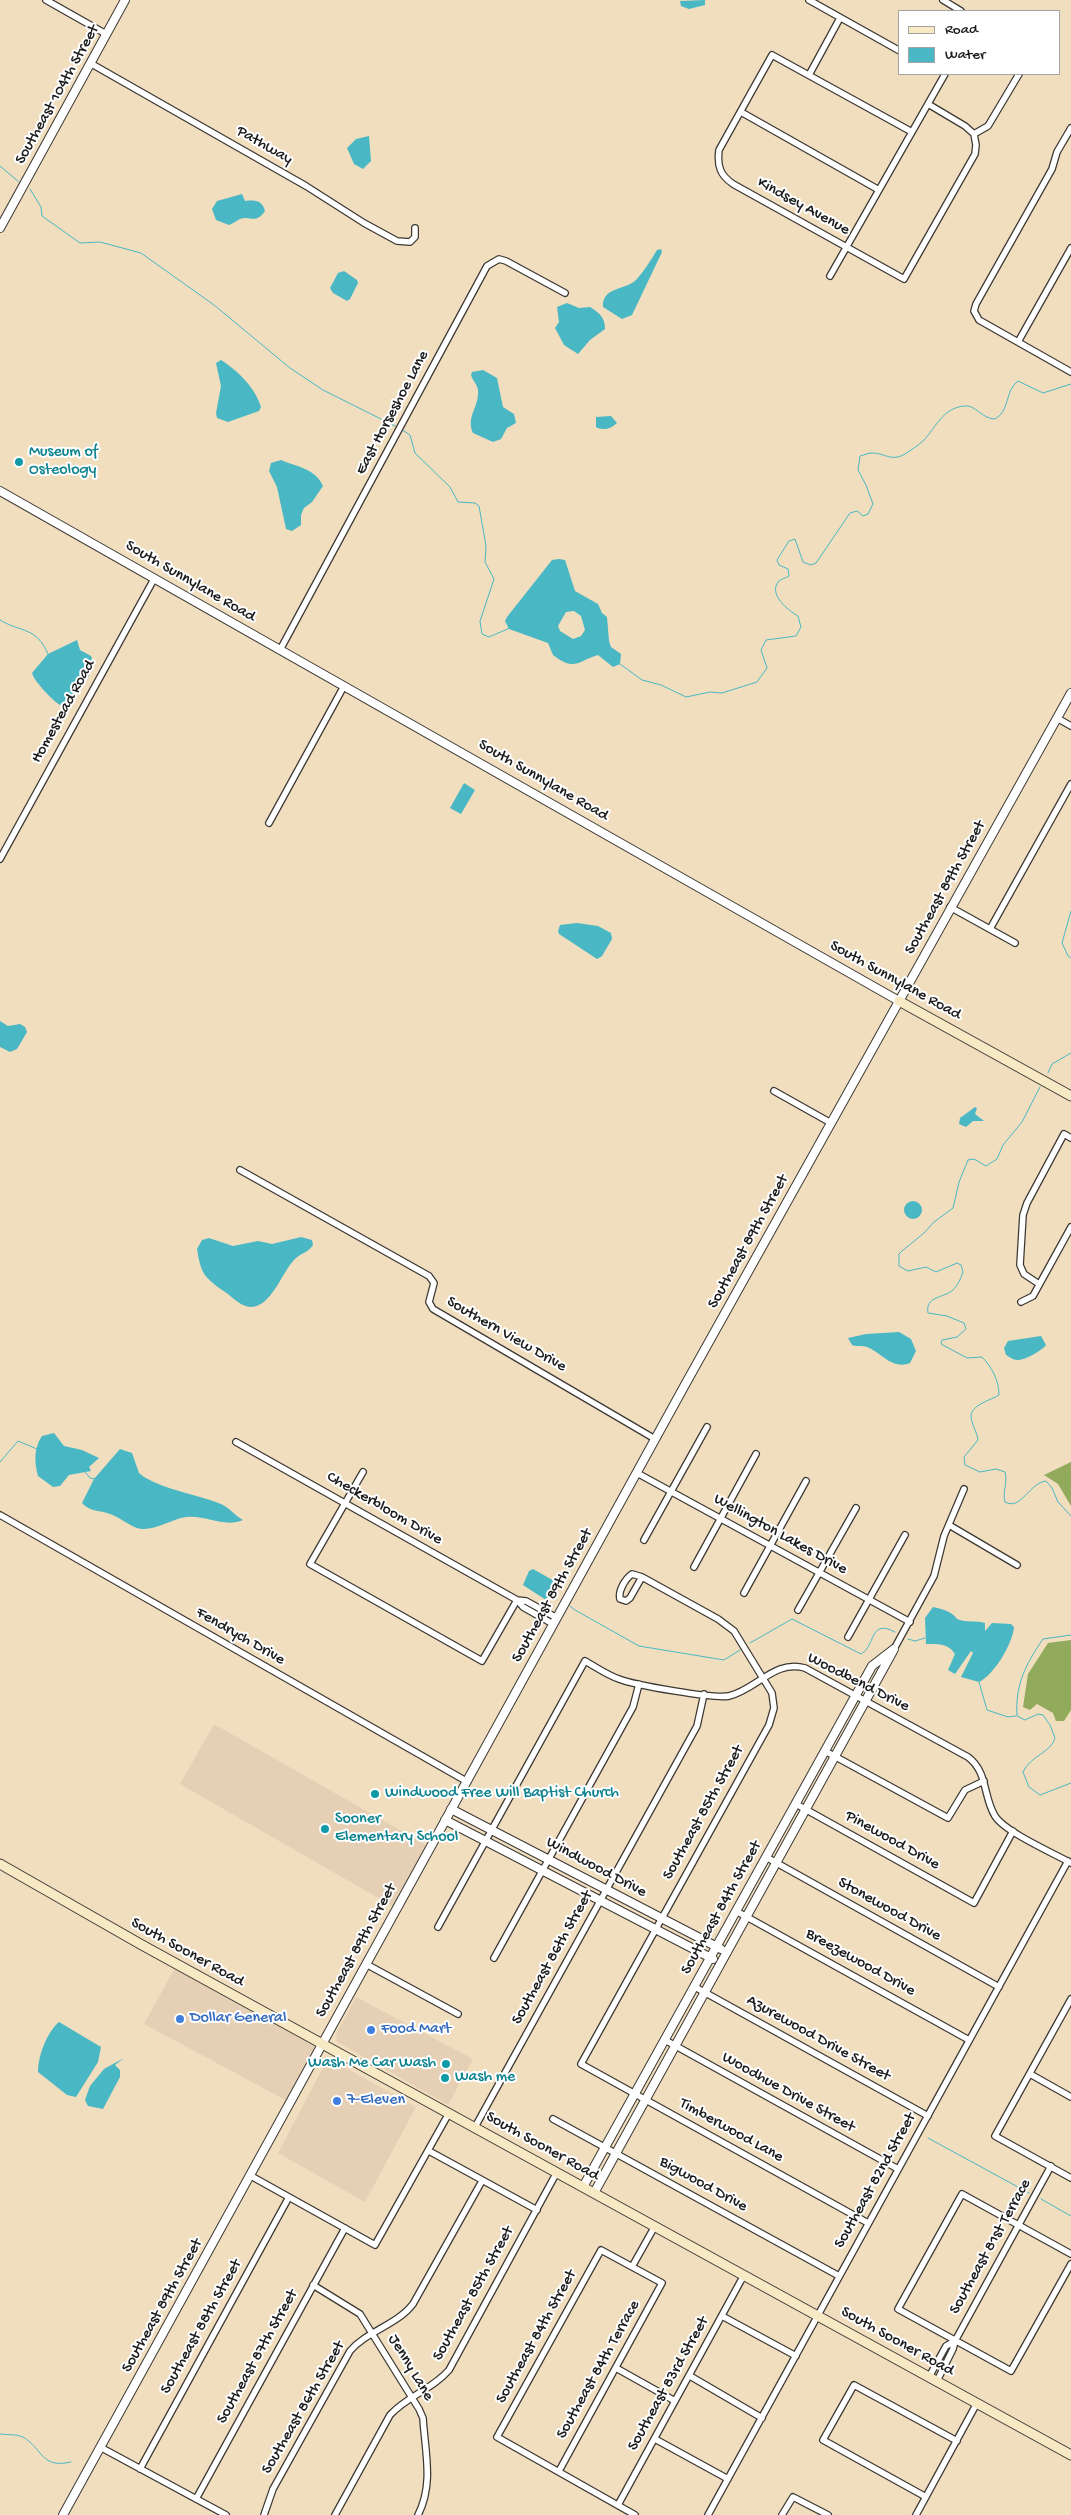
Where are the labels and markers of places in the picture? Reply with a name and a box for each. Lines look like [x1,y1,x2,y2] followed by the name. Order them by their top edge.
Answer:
[29,443,98,481] place label: Museum of Osteology
[13,456,25,468] marker: Museum of Osteology
[385,1784,619,1804] place label: Windwood Free Will Baptist Church
[369,1788,381,1800] marker: Windwood Free Will Baptist Church
[335,1810,458,1848] place label: Sooner Elementary School
[319,1823,331,1835] marker: Sooner Elementary School
[190,2009,286,2029] place label: Dollar General
[174,2013,186,2025] marker: Dollar General
[381,2020,451,2040] place label: Food Mart
[365,2024,377,2036] marker: Food Mart
[308,2054,436,2074] place label: Wash Me Car Wash
[440,2058,452,2070] marker: Wash Me Car Wash
[455,2068,515,2088] place label: Wash me
[439,2072,451,2084] marker: Wash me
[347,2091,405,2111] place label: 7-Eleven
[331,2095,343,2107] marker: 7-Eleven

